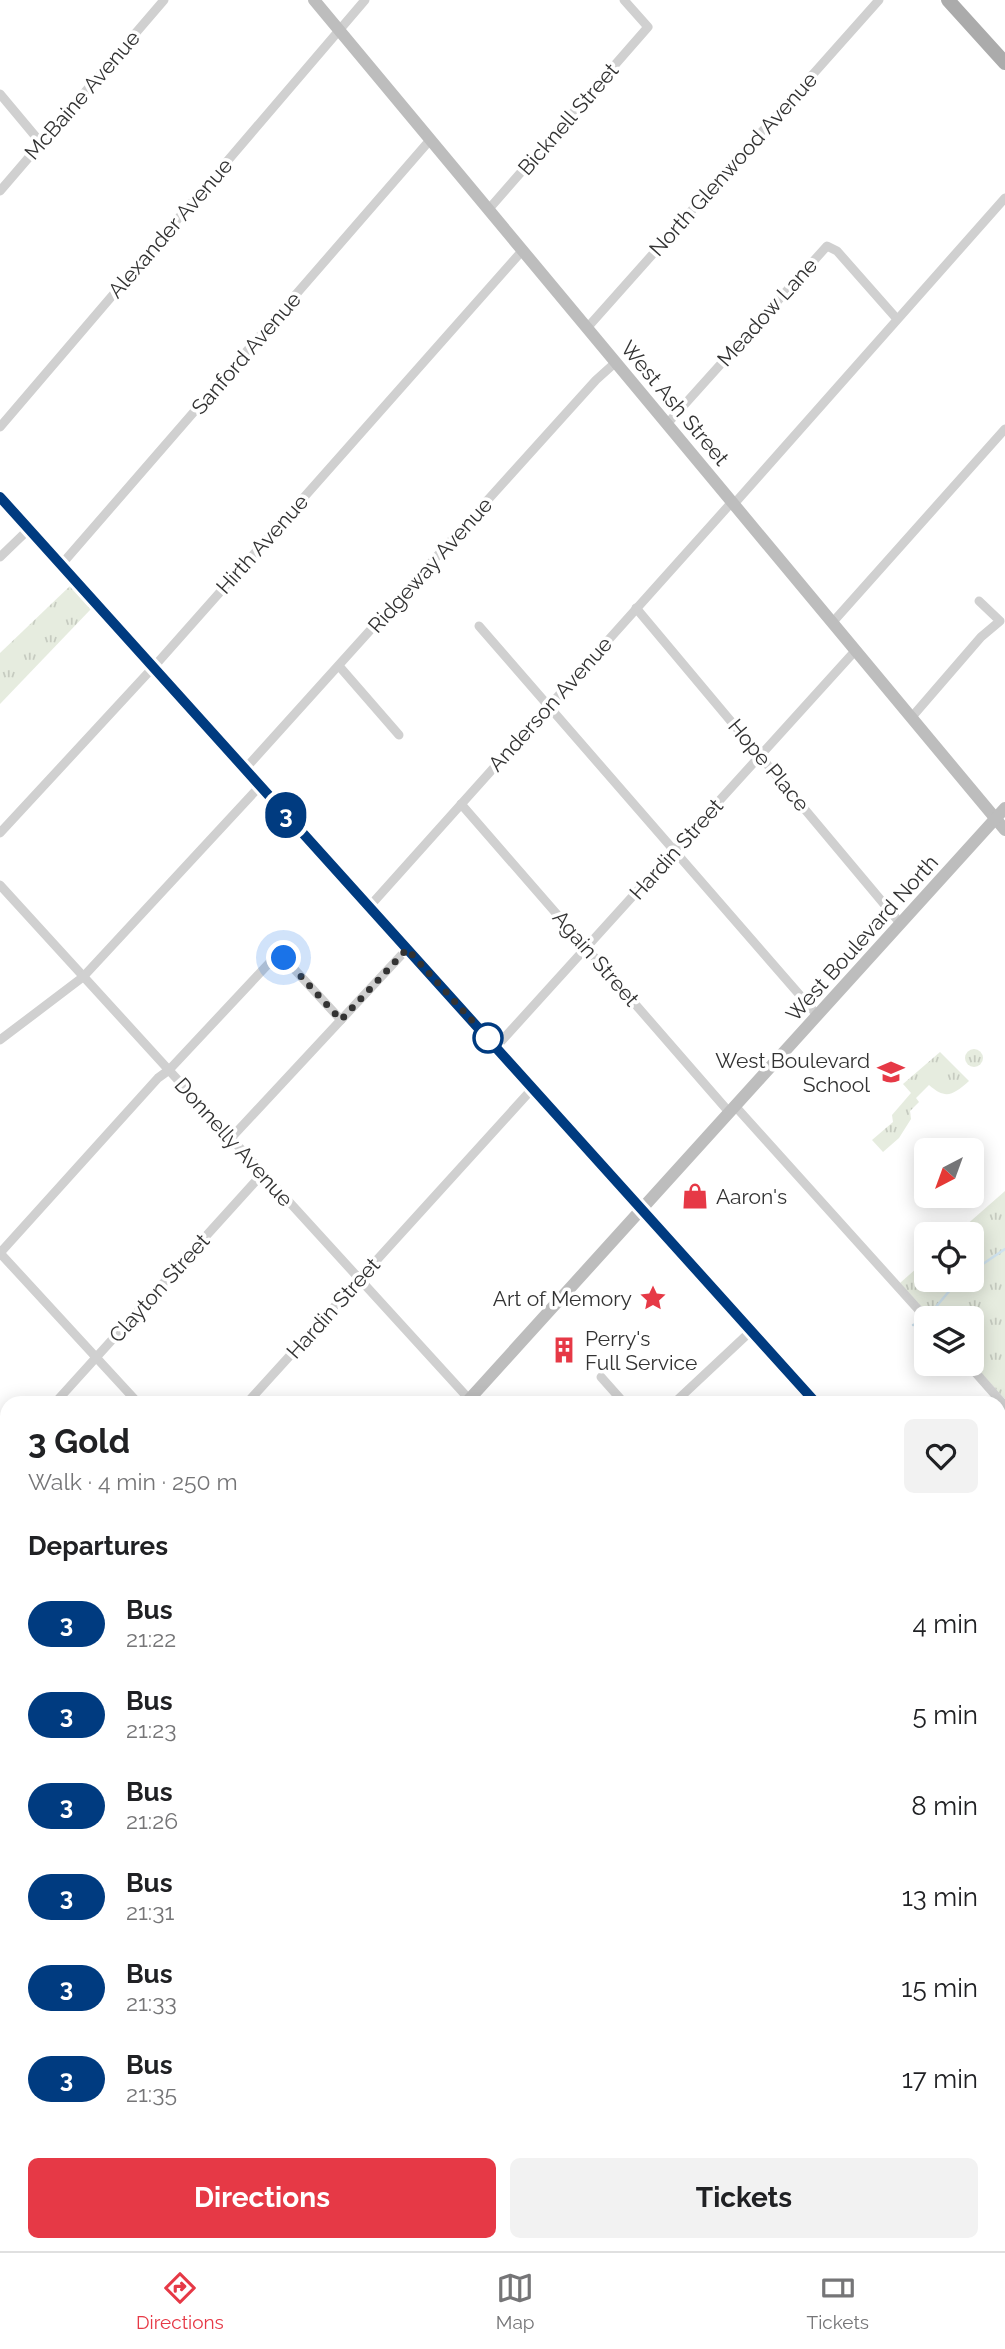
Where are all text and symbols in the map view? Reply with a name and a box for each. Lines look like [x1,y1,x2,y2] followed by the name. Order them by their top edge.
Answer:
[19,25,145,165] street label: McBaine Avenue
[513,58,623,180] street label: Bicknell Street
[644,67,822,261] street label: North Glenwood Avenue
[103,153,237,303] street label: Alexander Avenue
[712,253,822,371] street label: Meadow Lane
[186,287,306,419] street label: Sanford Avenue
[616,336,734,470] street label: West Ash Street
[211,489,313,599] street label: Hirth Avenue
[363,492,497,638] street label: Ridgeway Avenue
[483,632,617,776] street label: Anderson Avenue
[723,714,815,816] street label: Hope Place
[263,792,309,838] line badge: 3
[624,793,728,905] street label: Hardin Street
[279,800,293,829] text: 3
[781,850,943,1026] street label: West Boulevard North
[548,905,644,1011] street label: Again Street
[266,940,301,975] your location
[473,1023,503,1053] unlabelled marker
[715,1048,870,1097] place label: West Boulevard School
[876,1057,906,1087] school or university icon: West Boulevard School
[170,1072,298,1212] street label: Donnelly Avenue
[914,1138,984,1208] north arrow
[914,1138,984,1376] map controls
[680,1181,710,1211] shop icon: Aaron's
[716,1184,787,1209] place label: Aaron's
[914,1222,984,1292] button: locate
[104,1228,214,1348] street label: Clayton Street
[281,1252,385,1364] street label: Hardin Street
[638,1283,668,1313] place icon: Art of Memory
[493,1286,632,1311] place label: Art of Memory
[914,1306,984,1376] button: layers
[585,1326,697,1375] place label: Perry's Full Service
[549,1335,579,1365] building icon: Perry's Full Service
[904,1419,978,1493] button: heart
[28,1422,130,1461] text: 3 Gold
[28,1468,238,1495] text: Walk · 4 min · 250 m
[28,1531,168,1561] text: Departures
[126,1595,173,1625] text: Bus
[60,1609,73,1638] text: 3
[912,1609,978,1639] text: 4 min
[126,1625,176,1652] text: 21:22
[126,1686,173,1716] text: Bus
[60,1700,73,1729] text: 3
[912,1700,978,1730] text: 5 min
[126,1716,176,1743] text: 21:23
[126,1777,173,1807] text: Bus
[60,1791,73,1820] text: 3
[911,1791,978,1821] text: 8 min
[126,1807,178,1834] text: 21:26
[126,1868,173,1898] text: Bus
[60,1882,73,1911] text: 3
[902,1882,978,1912] text: 13 min
[126,1898,174,1925] text: 21:31
[126,1959,173,1989] text: Bus
[60,1973,73,2002] text: 3
[901,1973,978,2003] text: 15 min
[126,1989,177,2016] text: 21:33
[126,2050,173,2080] text: Bus
[60,2064,73,2093] text: 3
[902,2064,978,2094] text: 17 min
[126,2080,177,2107] text: 21:35
[28,2158,496,2238] button: Directions
[510,2158,978,2238] button: Tickets
[136,2269,224,2333] tab: Directions
[496,2269,535,2333] tab: Map
[807,2269,869,2333] tab: Tickets

